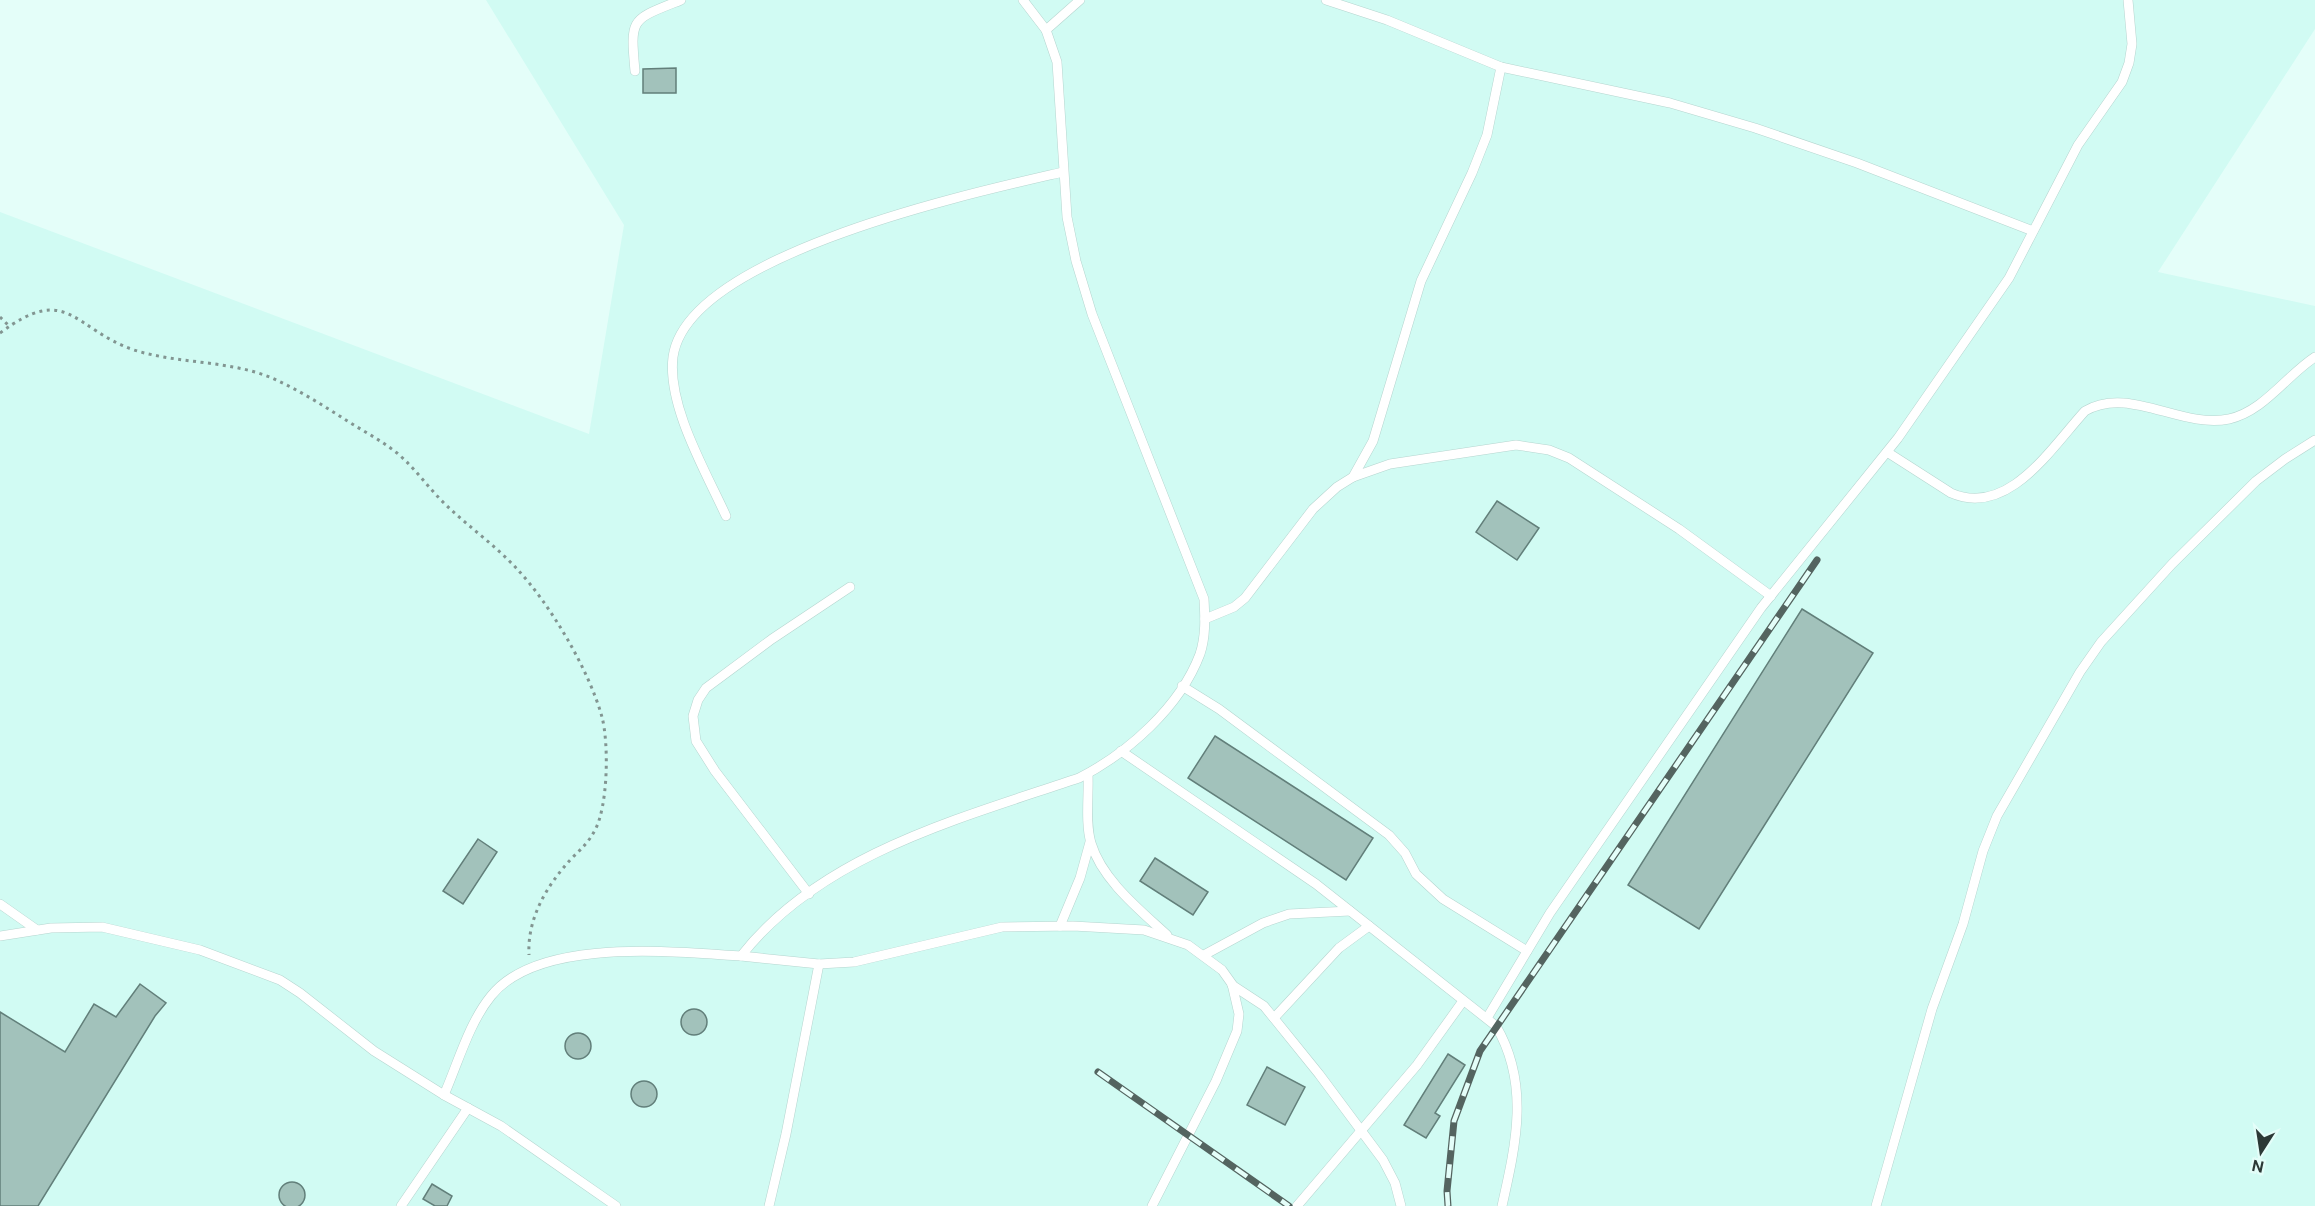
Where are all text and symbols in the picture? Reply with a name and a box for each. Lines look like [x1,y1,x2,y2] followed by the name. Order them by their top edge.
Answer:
[2231,1122,2291,1182] north arrow
[2250,1155,2266,1178] text: N

